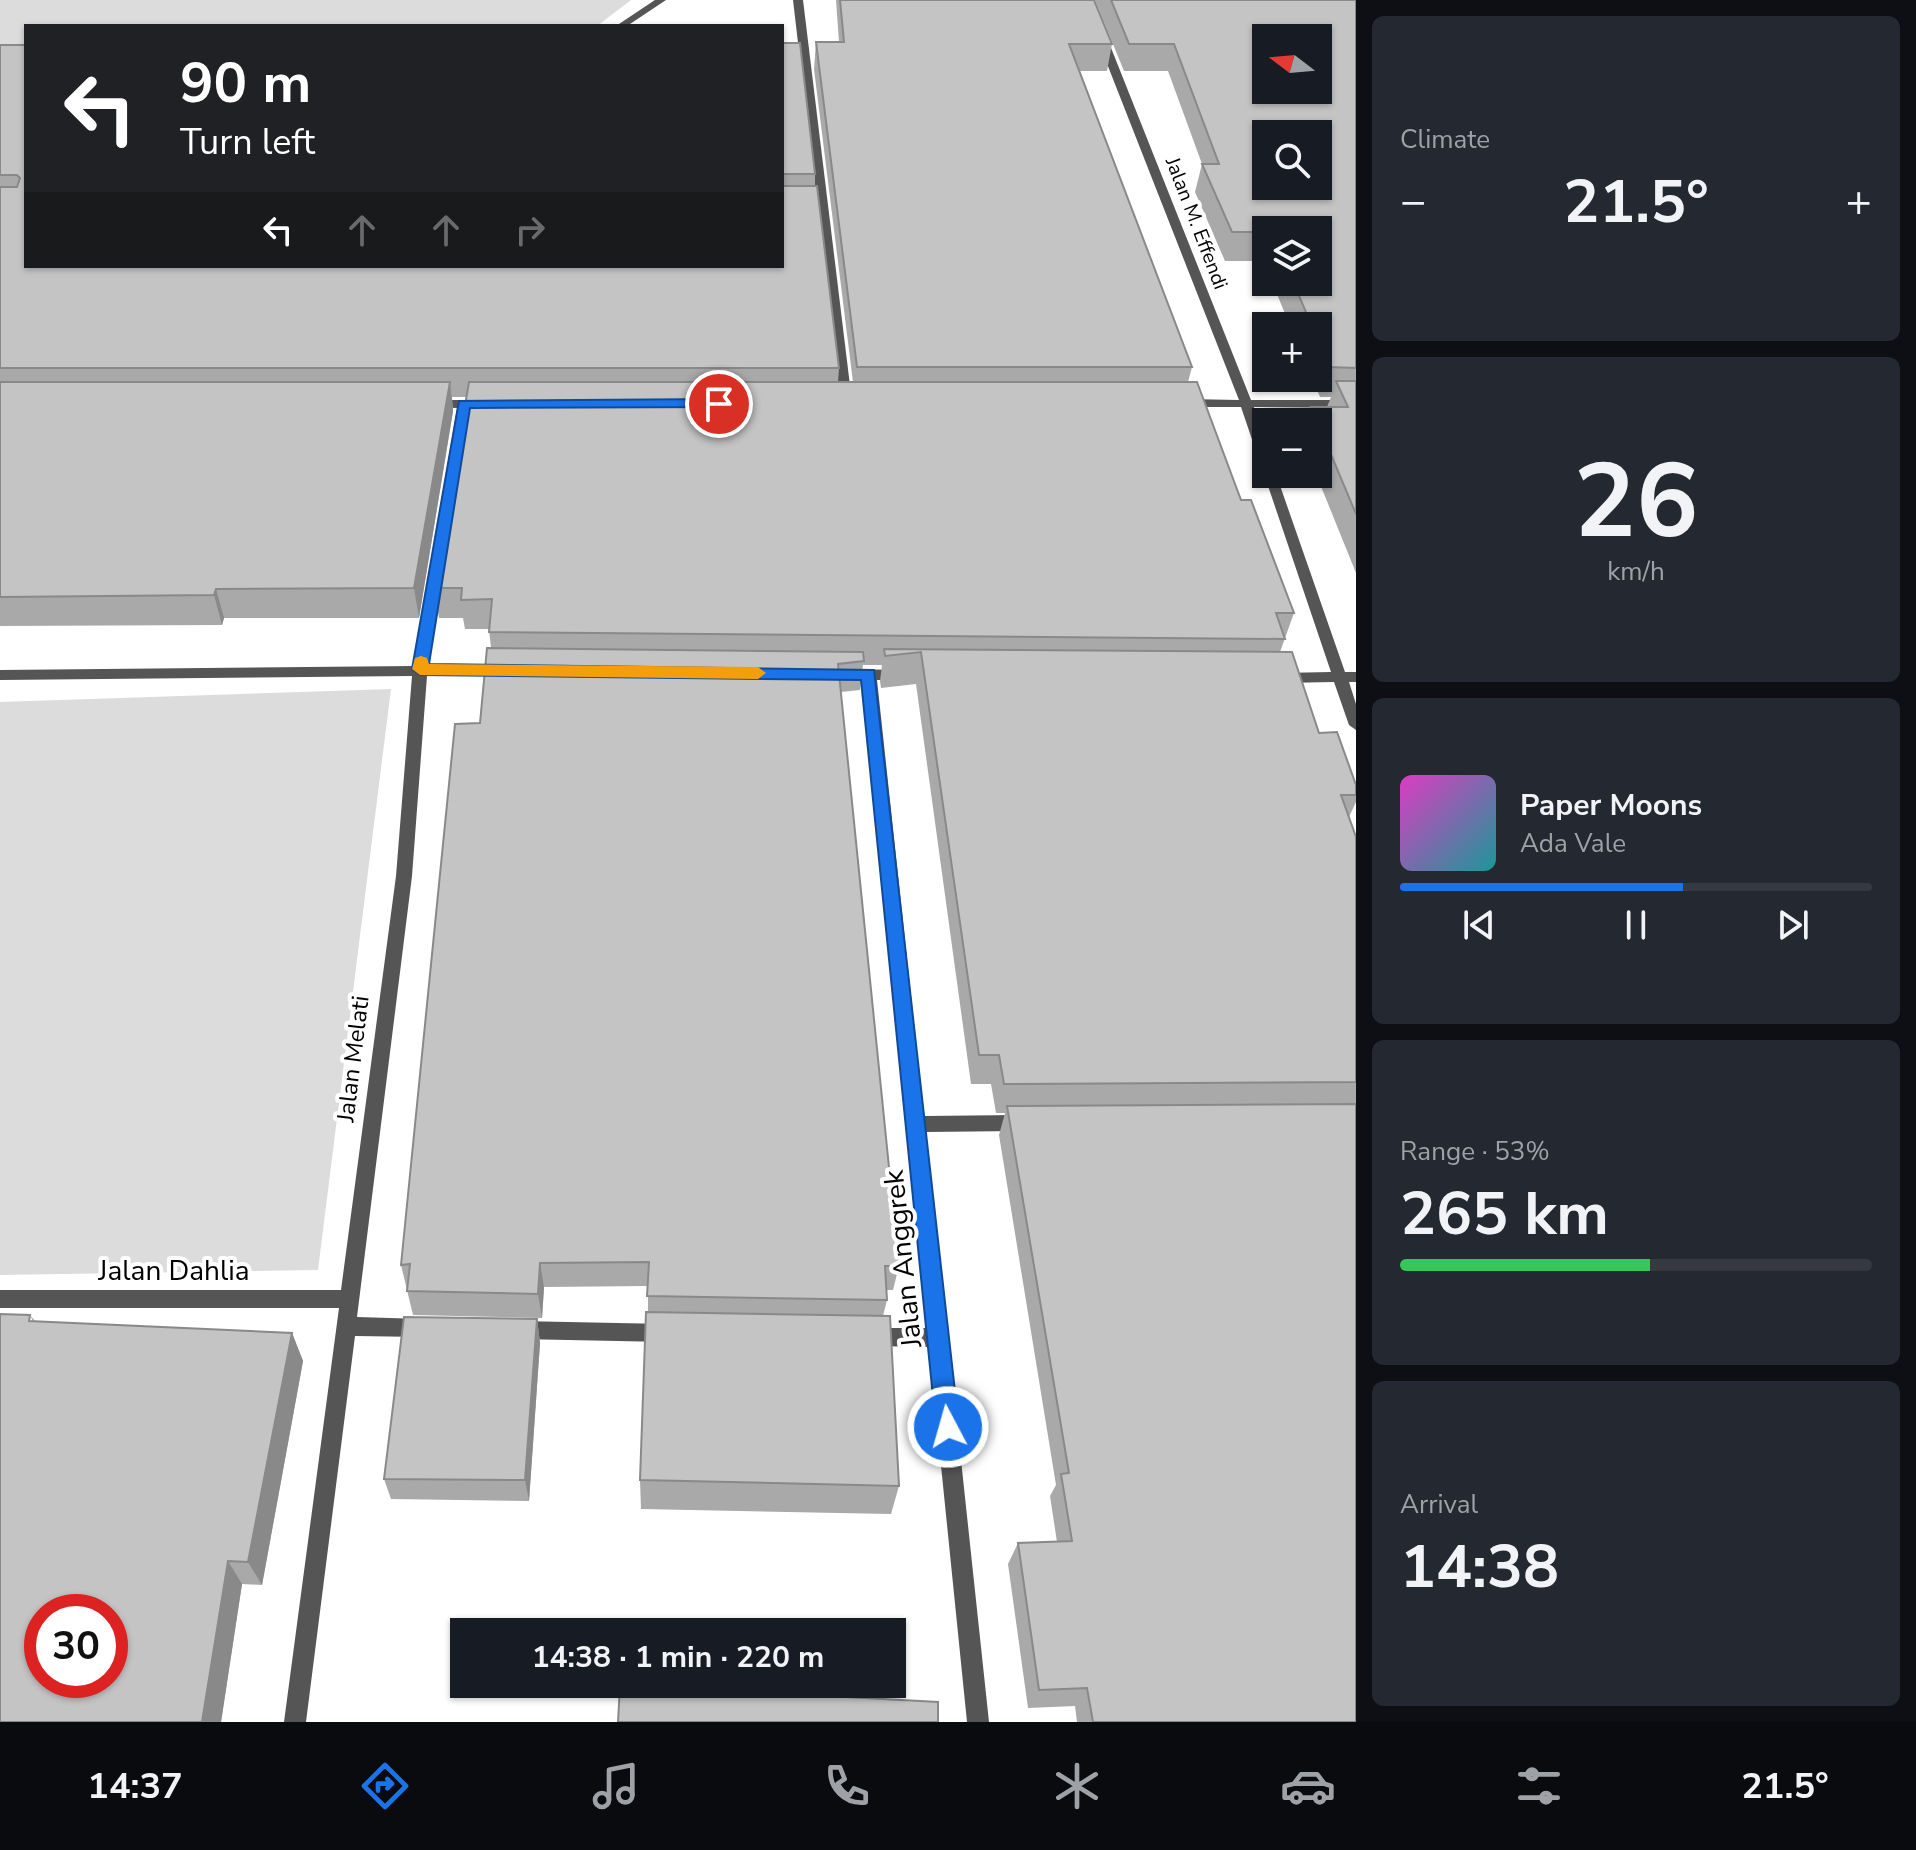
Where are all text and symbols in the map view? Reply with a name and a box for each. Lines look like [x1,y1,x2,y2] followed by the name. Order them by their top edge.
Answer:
[1252,24,1332,104] north arrow
[1252,24,1332,488] map controls
[180,45,311,122] text: 90 m
[48,56,152,160] icon: left
[180,118,315,167] text: Turn left
[1252,120,1332,200] button: search
[1400,122,1490,157] text: Climate
[1159,152,1234,293] street label: Jalan M. Effendi
[1563,161,1709,243] text: 21.5°
[1400,172,1426,232] text: −
[1846,172,1872,232] text: +
[256,208,300,252] icon: left
[340,208,384,252] icon: ahead
[424,208,468,252] icon: ahead
[508,208,552,252] icon: right
[1252,216,1332,296] button: layers
[1252,312,1332,392] button: +
[685,370,753,438] pin
[697,382,741,426] icon: arrive
[1252,408,1332,488] button: −
[1574,431,1698,573] text: 26
[1607,554,1665,589] text: km/h
[1520,785,1702,826] text: Paper Moons
[1520,826,1626,861] text: Ada Vale
[1457,903,1501,947] icon: previous
[1614,903,1658,947] icon: pause
[1771,903,1815,947] icon: next
[329,994,377,1125] street label: Jalan Melati
[1400,1134,1550,1169] text: Range · 53%
[875,1167,931,1350] street label: Jalan Anggrek
[1400,1173,1609,1255] text: 265 km
[97,1252,250,1290] street label: Jalan Dahlia
[906,1385,990,1469] position arrow
[1400,1487,1478,1522] text: Arrival
[1400,1526,1559,1608] text: 14:38
[24,1594,128,1698] speed limit sign: 30
[532,1637,824,1678] text: 14:38 · 1 min · 220 m
[357,1758,413,1814] icon: directions
[588,1758,644,1814] icon: music
[819,1758,875,1814] icon: phone
[1049,1758,1105,1814] icon: climate
[1280,1758,1336,1814] icon: car
[1511,1758,1567,1814] icon: filters
[87,1762,183,1811] text: 14:37
[1741,1762,1829,1811] text: 21.5°

